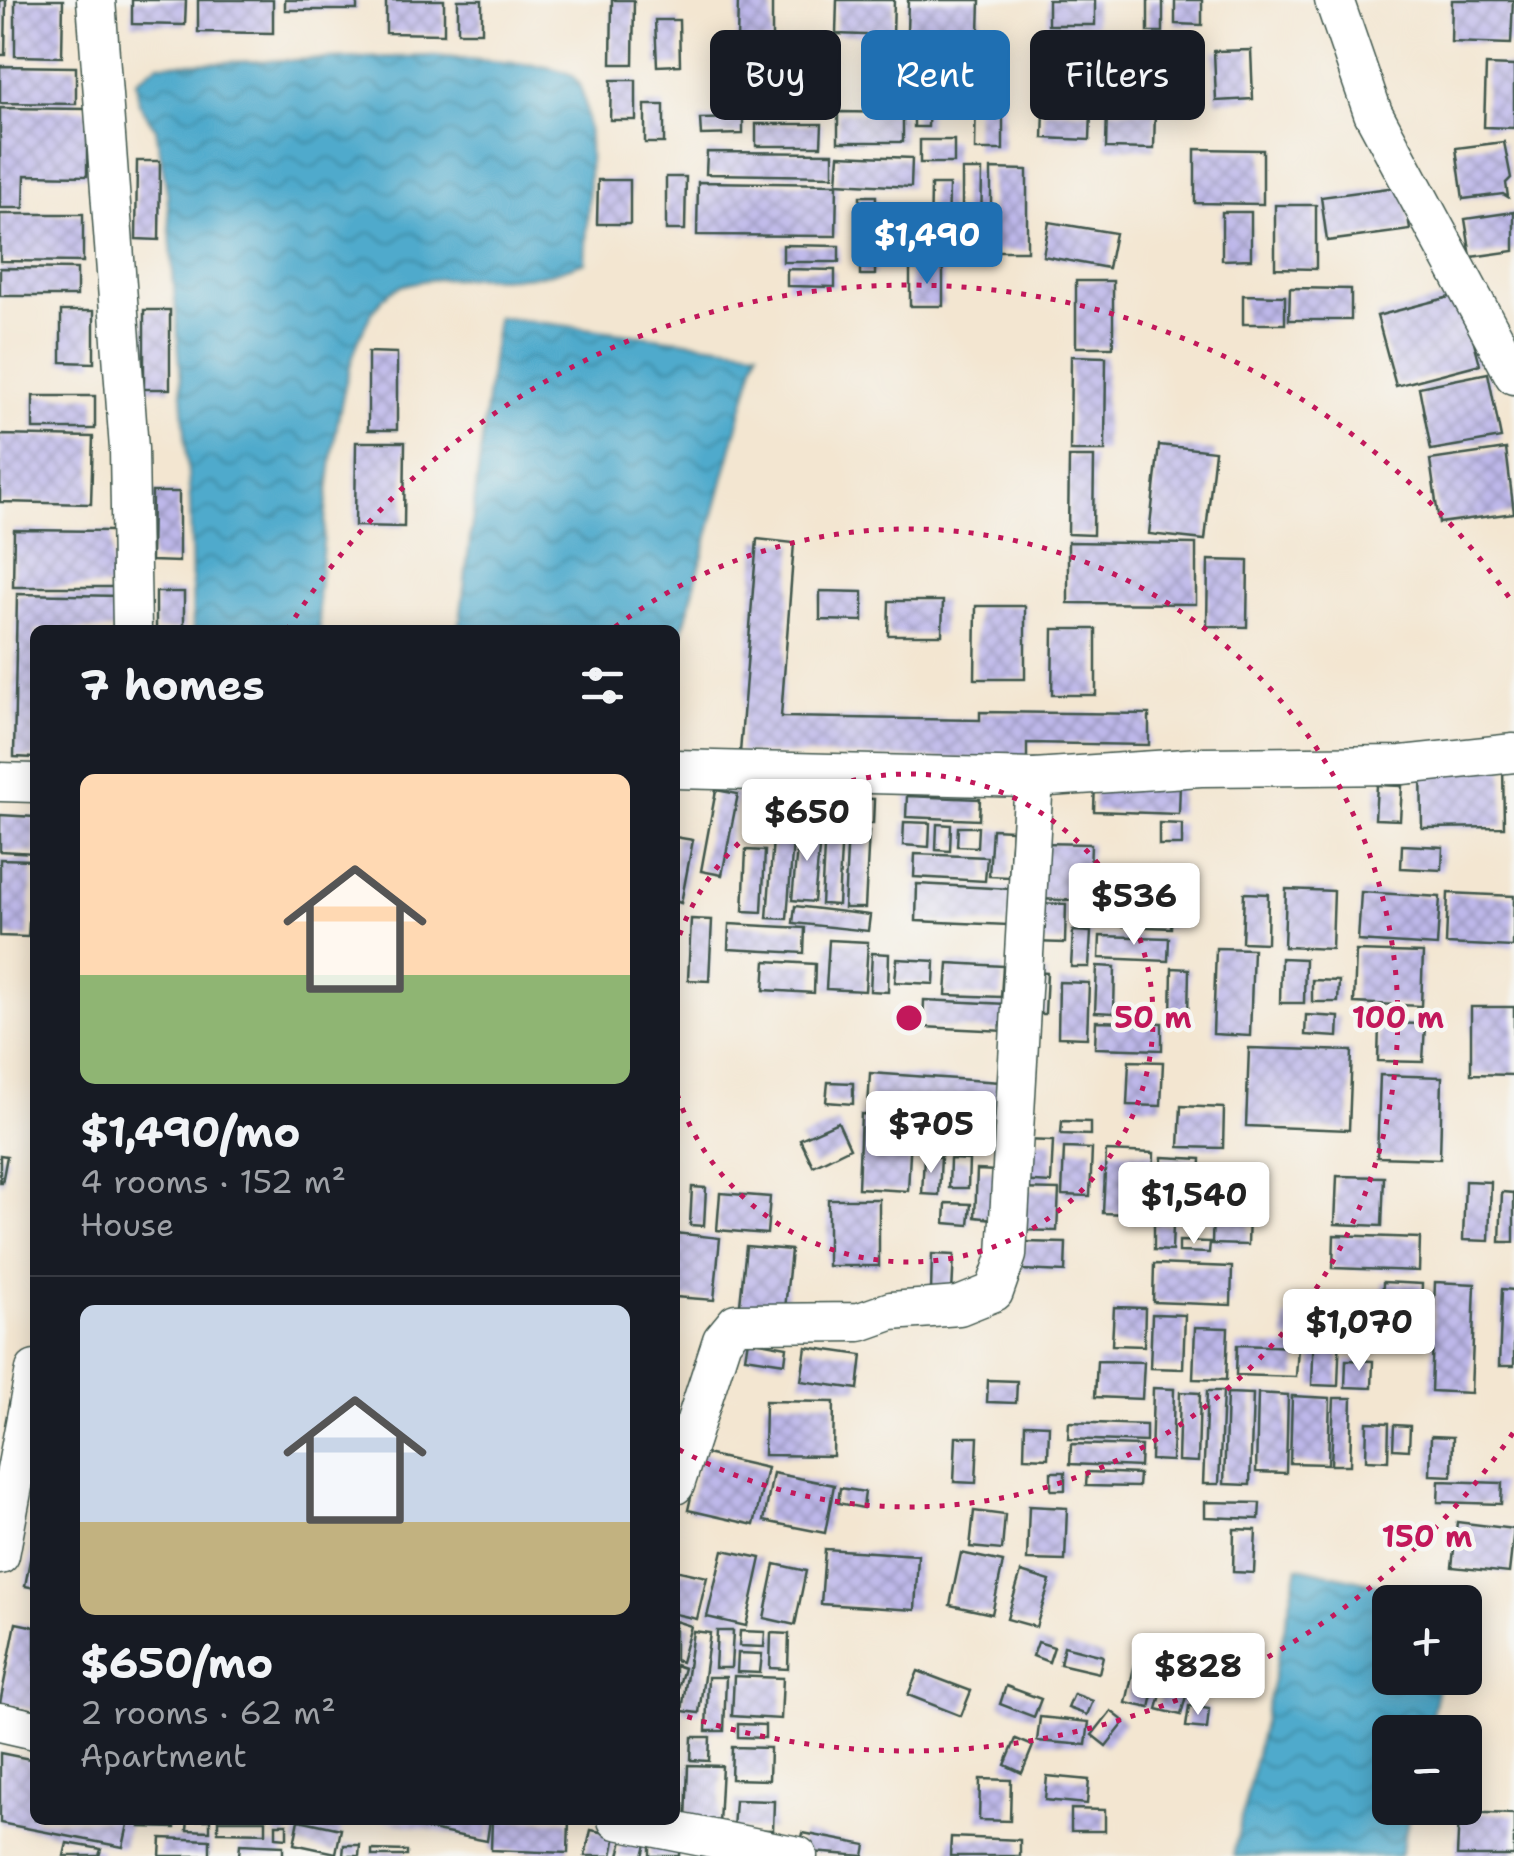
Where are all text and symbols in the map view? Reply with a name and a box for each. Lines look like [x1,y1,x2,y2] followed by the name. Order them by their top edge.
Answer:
[710,30,841,120] chip: Buy
[861,30,1010,120] chip: Rent
[1030,30,1205,120] chip: Filters
[846,202,1008,287] pin: $1,490
[873,213,981,256] text: $1,490
[80,657,265,713] text: 7 homes
[575,658,630,713] icon: filters
[748,779,866,864] pin: $650
[764,790,850,833] text: $650
[265,839,445,1019] icon: home
[1075,863,1193,948] pin: $536
[1091,874,1177,917] text: $536
[1114,997,1192,1038] text: 50 m
[1352,997,1444,1038] text: 100 m
[891,1000,927,1036] centre of rings
[872,1091,990,1176] pin: $705
[888,1102,974,1145] text: $705
[80,1104,300,1160] text: $1,490/mo
[80,1160,346,1203] text: 4 rooms · 152 m²
[1113,1162,1275,1247] pin: $1,540
[1140,1173,1248,1216] text: $1,540
[80,1203,174,1246] text: House
[1278,1289,1440,1374] pin: $1,070
[1305,1300,1413,1343] text: $1,070
[265,1370,445,1550] icon: home
[1382,1516,1472,1557] text: 150 m
[1372,1585,1482,1825] map controls
[1372,1585,1482,1695] button: +
[1139,1633,1257,1718] pin: $828
[80,1635,273,1691] text: $650/mo
[1154,1644,1242,1687] text: $828
[80,1691,336,1734] text: 2 rooms · 62 m²
[1372,1715,1482,1825] button: −
[80,1734,247,1777] text: Apartment

